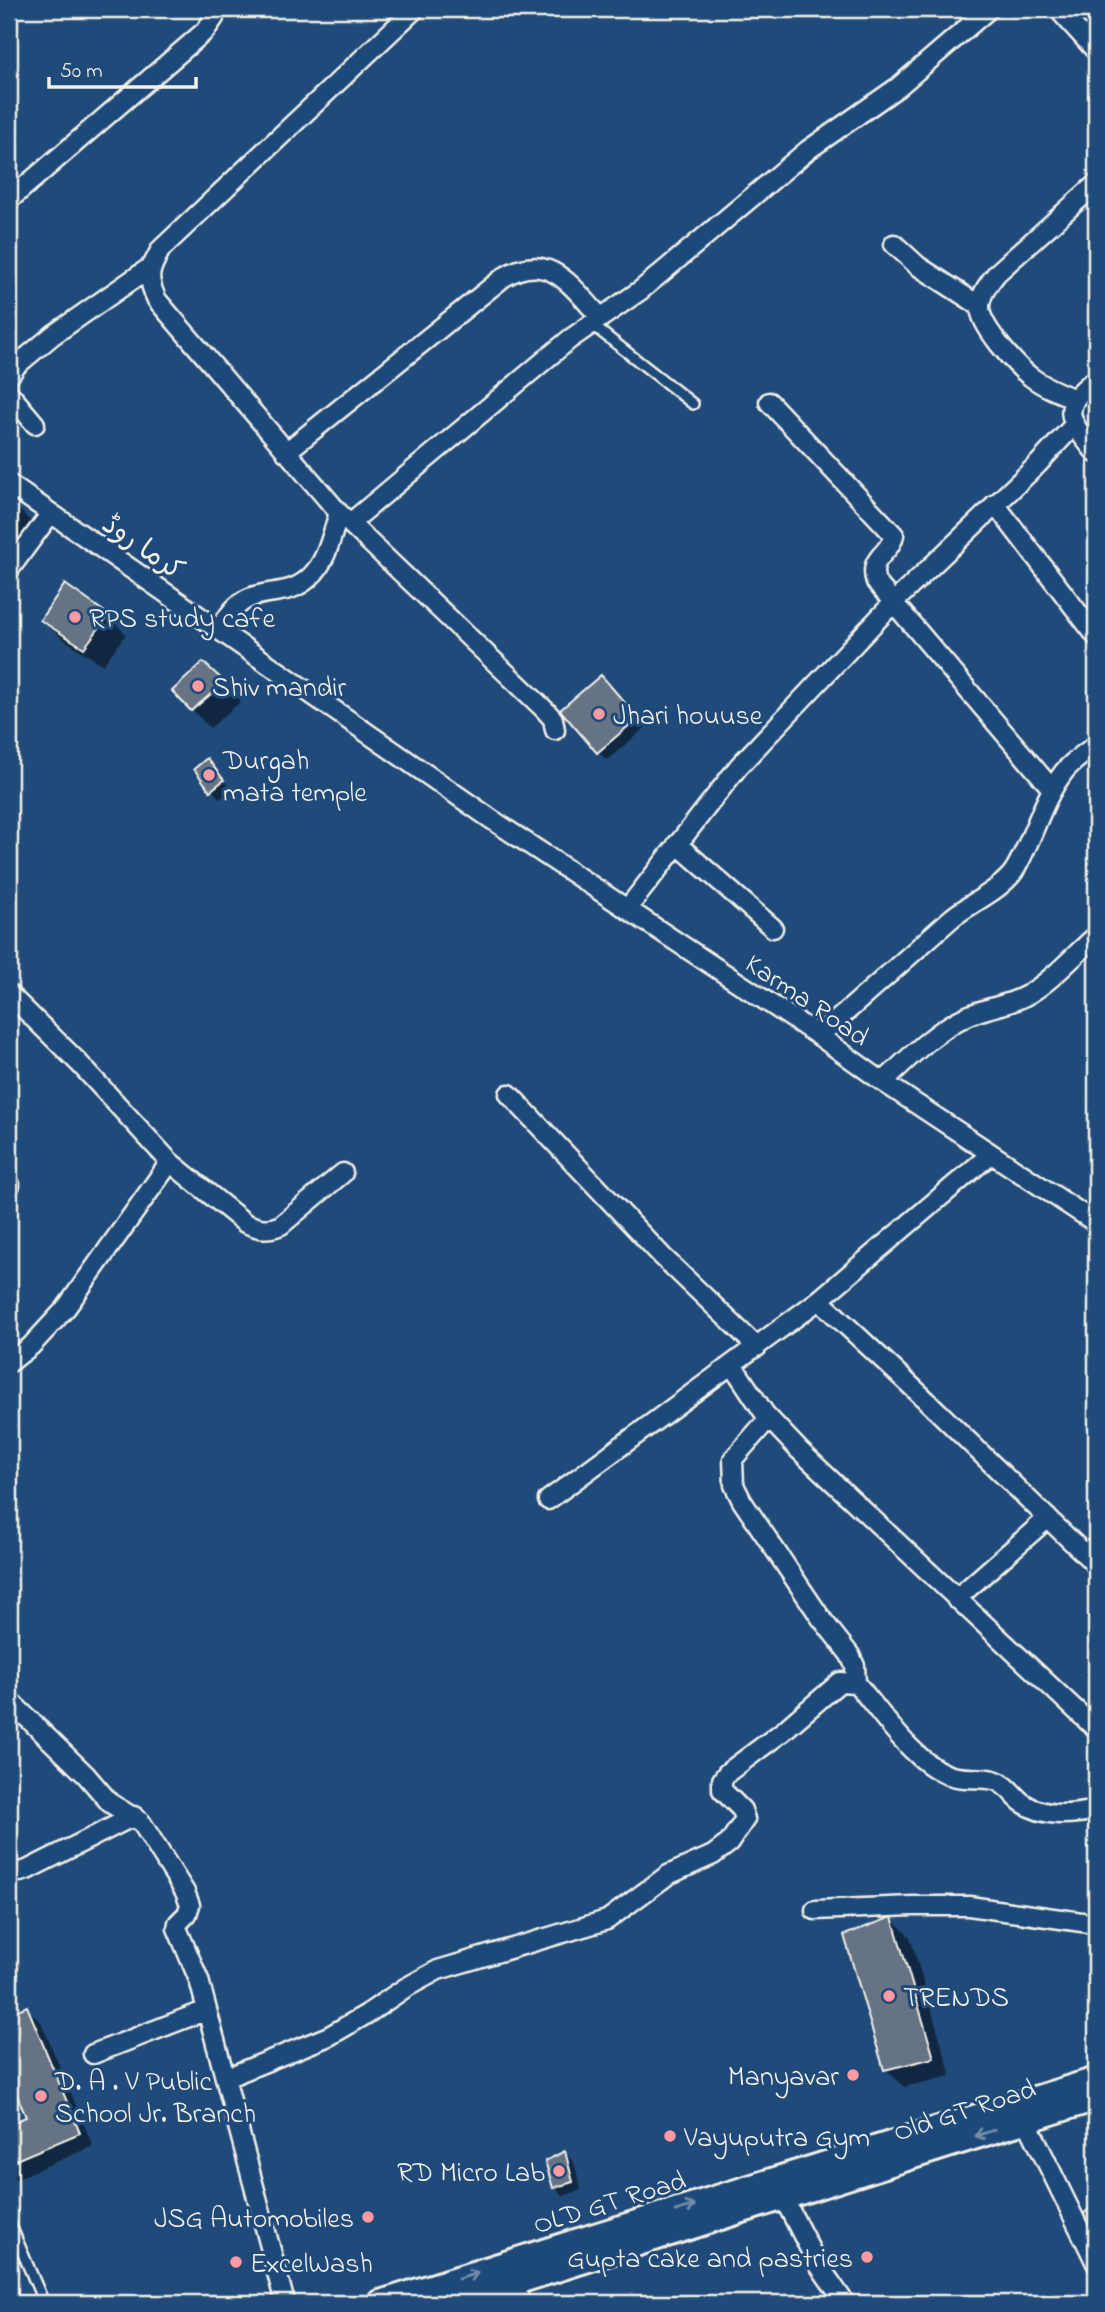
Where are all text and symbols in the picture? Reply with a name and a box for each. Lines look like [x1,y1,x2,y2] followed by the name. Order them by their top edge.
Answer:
[49,46,196,90] scale bar
[60,57,103,87] text: 50 m
[93,506,191,592] street label: کرما روڈ
[89,600,275,641] place label: RPS study cafe
[67,609,83,625] marker: RPS study cafe
[212,669,347,710] place label: Shiv mandir
[190,678,206,694] marker: Shiv mandir
[613,697,763,738] place label: Jhari houuse
[591,706,607,722] marker: Jhari houuse
[222,742,367,815] place label: Durgah mata temple
[201,767,217,783] marker: Durgah mata temple
[736,945,877,1059] street label: Karma Road
[903,1979,1009,2020] place label: TRENDS
[881,1988,897,2004] marker: TRENDS
[728,2058,839,2099] place label: Manyavar
[54,2063,256,2136] place label: D. A . V Public School Jr. Branch
[845,2067,861,2083] marker: Manyavar
[889,2070,1042,2155] street label: Old GT Road
[33,2088,49,2104] marker: D. A . V Public School Jr. Branch
[683,2119,870,2160] place label: Vayuputra Gym
[662,2128,678,2144] marker: Vayuputra Gym
[974,2128,996,2140] one-way arrow
[397,2154,545,2195] place label: RD Micro Lab
[529,2162,692,2247] street label: OLD GT Road
[551,2163,567,2179] marker: RD Micro Lab
[154,2200,354,2241] place label: JSG Automobiles
[674,2201,696,2213] one-way arrow
[360,2209,376,2225] marker: JSG Automobiles
[567,2240,853,2281] place label: Gupta cake and pastries
[250,2245,373,2286] place label: ExcelWash
[859,2249,875,2265] marker: Gupta cake and pastries
[228,2254,244,2270] marker: ExcelWash
[457,2268,479,2281] one-way arrow

